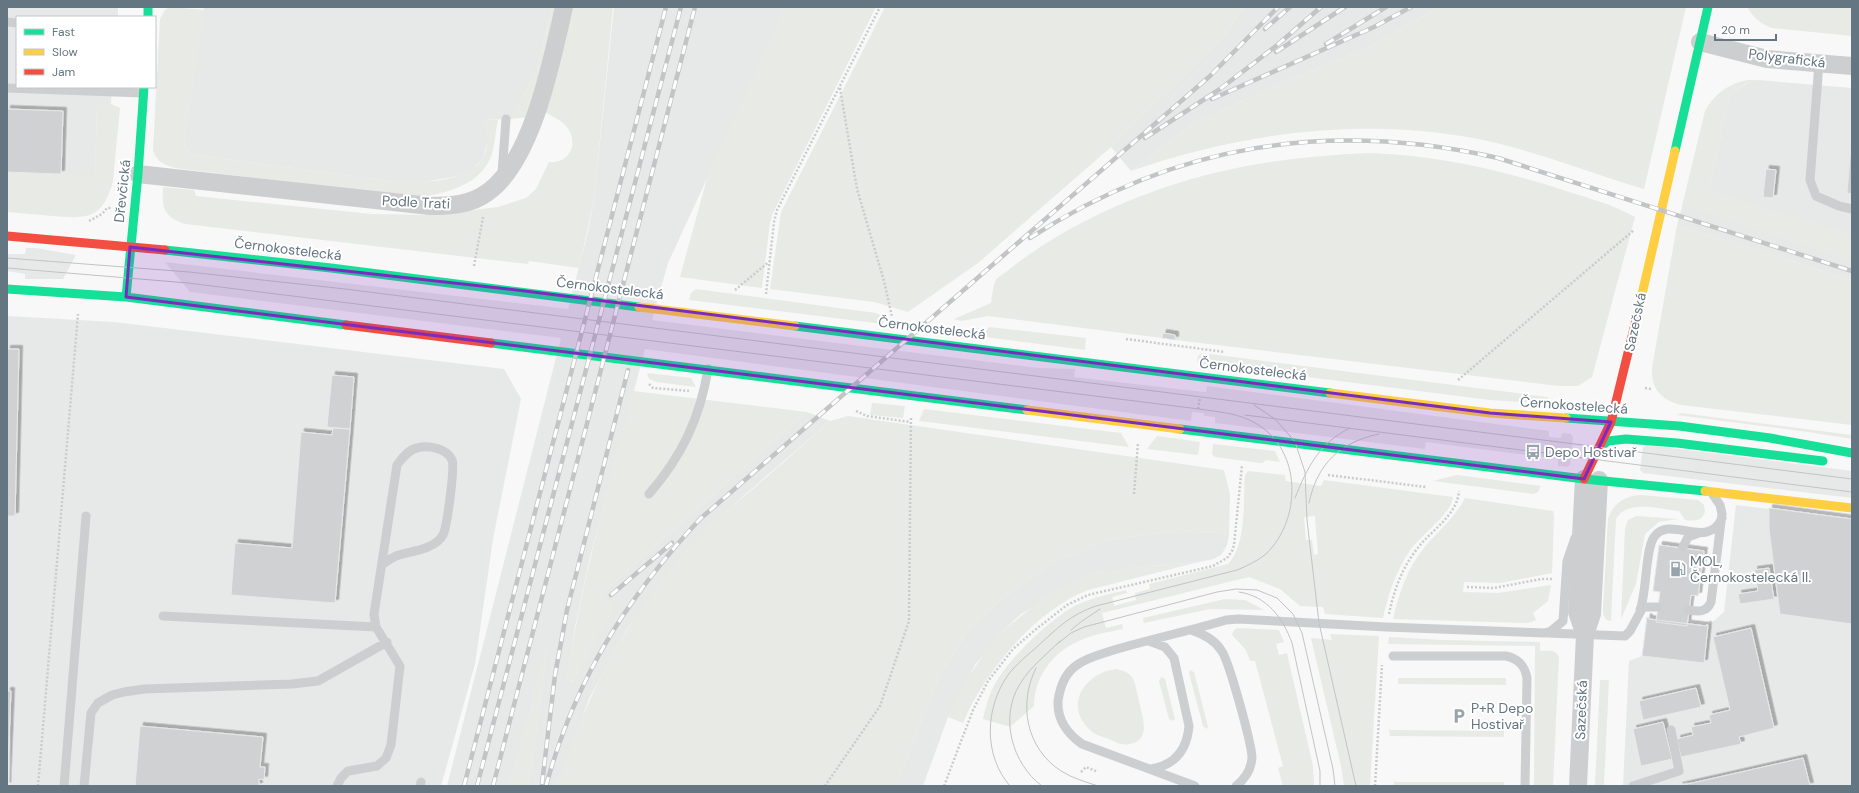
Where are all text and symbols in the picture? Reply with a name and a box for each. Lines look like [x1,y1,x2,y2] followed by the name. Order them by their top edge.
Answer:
[16,16,156,88] legend
[1715,16,1776,42] scale bar
[1721,22,1750,38] text: 20 m
[52,24,75,40] text: Fast
[52,44,78,60] text: Slow
[1747,44,1827,72] street label: Polygrafická
[52,64,75,80] text: Jam
[110,159,134,223] street label: Dřevčická
[382,191,450,213] street label: Podle Trati
[233,233,343,265] street label: Černokostelecká
[555,272,665,304] street label: Černokostelecká
[1620,291,1650,353] street label: Sazečská
[877,312,987,344] street label: Černokostelecká
[1198,353,1308,385] street label: Černokostelecká
[1519,392,1629,418] street label: Černokostelecká
[1524,443,1542,461] bus stop icon: Depo Hostivař
[1545,443,1637,461] place label: Depo Hostivař
[1690,552,1811,586] place label: MOL, Černokostelecká II.
[1669,560,1687,578] fuel station icon: MOL, Černokostelecká II.
[1571,680,1591,740] street label: Sazečská
[1471,699,1533,733] place label: P+R Depo Hostivař
[1450,707,1468,725] parking icon: P+R Depo Hostivař

